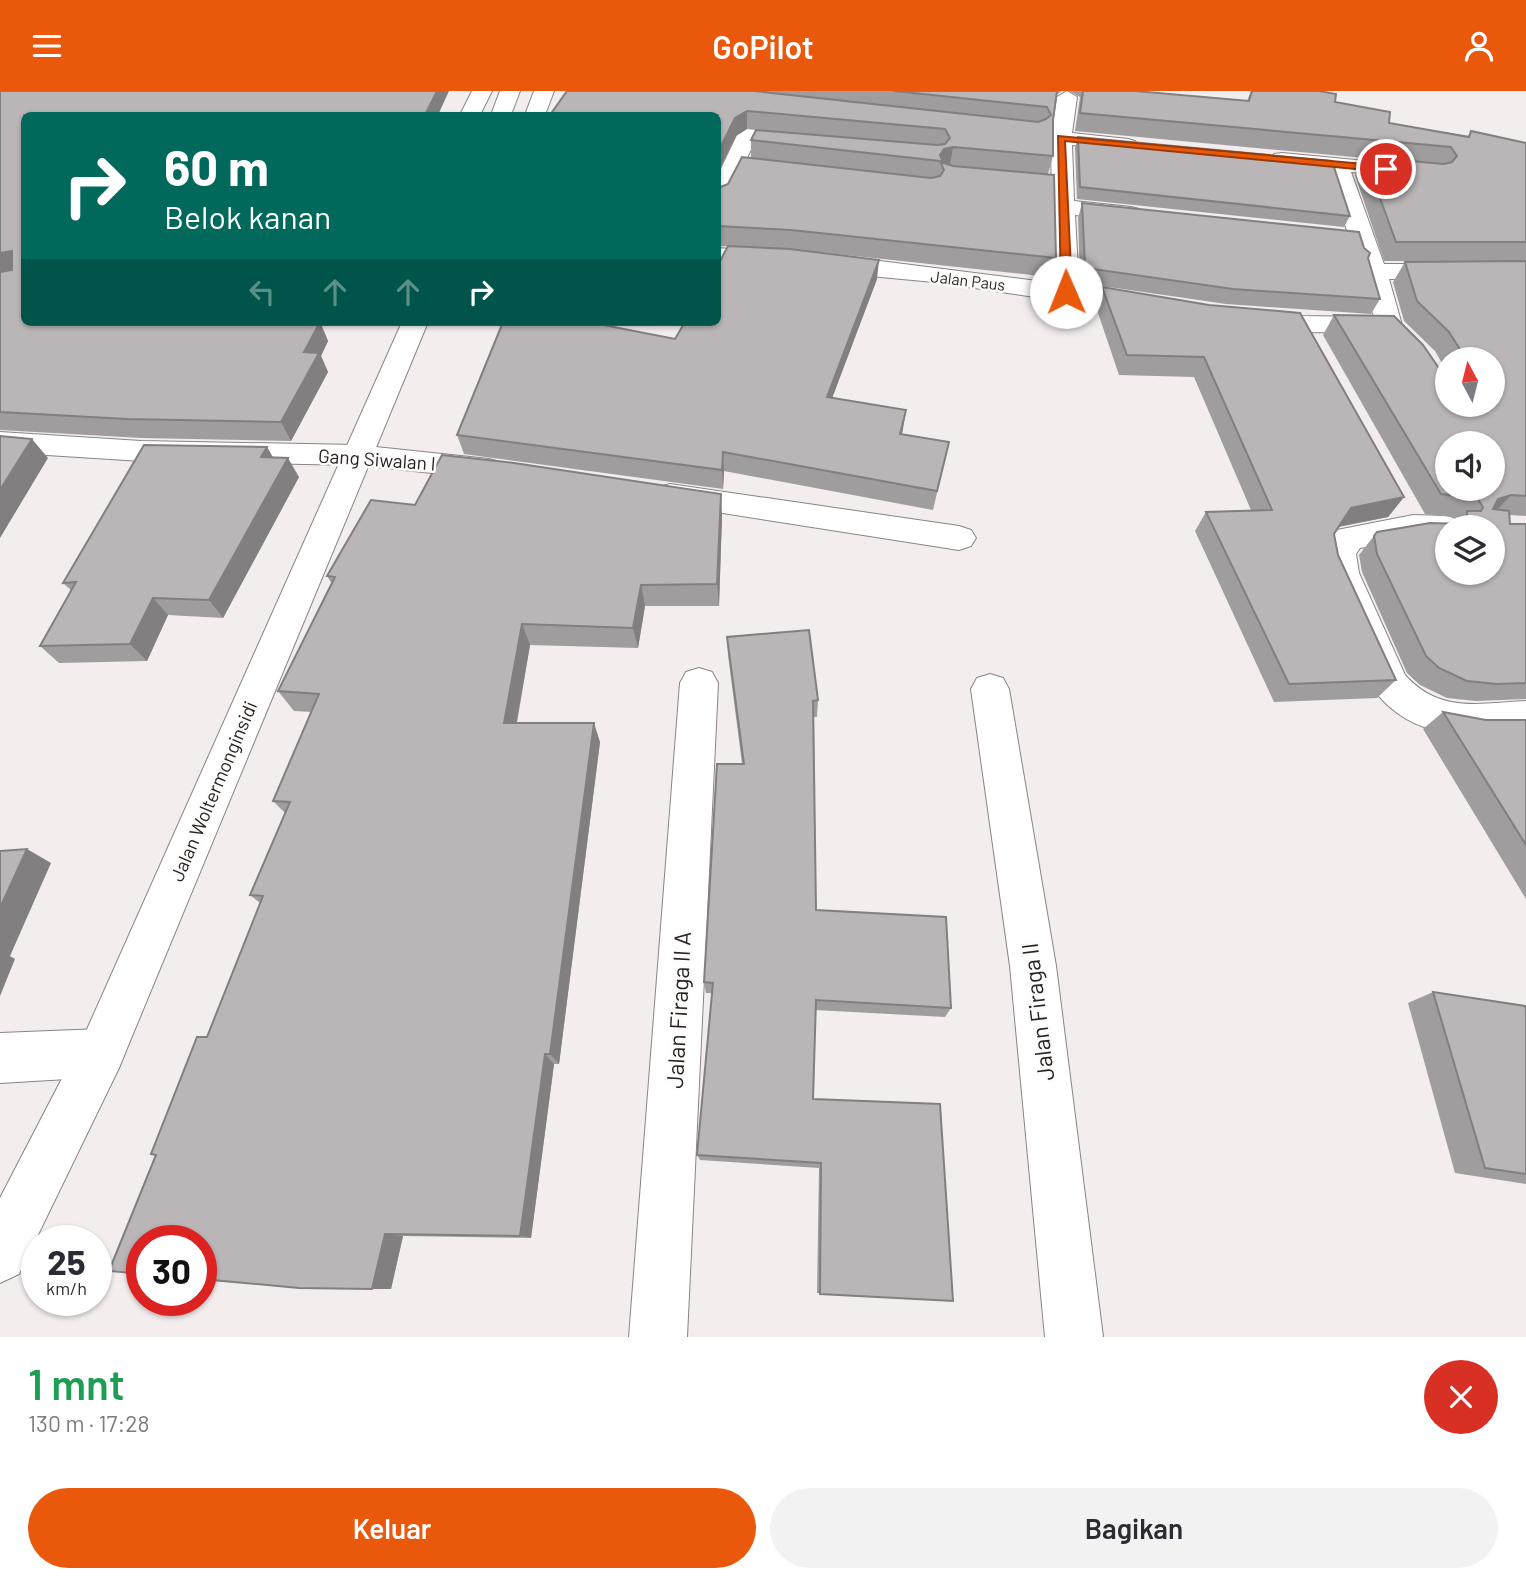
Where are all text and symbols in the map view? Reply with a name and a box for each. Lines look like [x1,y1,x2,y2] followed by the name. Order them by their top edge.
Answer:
[28,27,66,65] icon: menu
[712,27,814,65] text: GoPilot
[1460,27,1498,65] icon: person
[164,137,269,196] text: 60 m
[1356,139,1416,199] pin
[49,140,140,231] icon: right
[1367,150,1405,188] icon: arrive
[164,197,331,235] text: Belok kanan
[1029,255,1103,329] position arrow
[930,266,1006,294] street label: Jalan Paus
[243,273,281,311] icon: left
[316,273,354,311] icon: ahead
[389,273,427,311] icon: ahead
[462,273,500,311] icon: right
[1435,347,1505,417] north arrow
[1435,347,1505,585] map controls
[1435,431,1505,501] button: sound
[318,443,436,475] street label: Gang Siwalan I
[1435,515,1505,585] button: layers
[165,697,261,885] street label: Jalan Woltermonginsidi
[660,931,696,1089] street label: Jalan Firaga II A
[1015,941,1059,1083] street label: Jalan Firaga II
[126,1225,217,1316] speed limit sign: 30
[47,1240,86,1282] text: 25
[46,1277,87,1299] text: km/h
[28,1358,125,1408] text: 1 mnt
[1424,1360,1498,1434] button: close
[28,1409,150,1437] text: 130 m · 17:28
[28,1488,756,1568] button: Keluar
[770,1488,1498,1568] button: Bagikan

